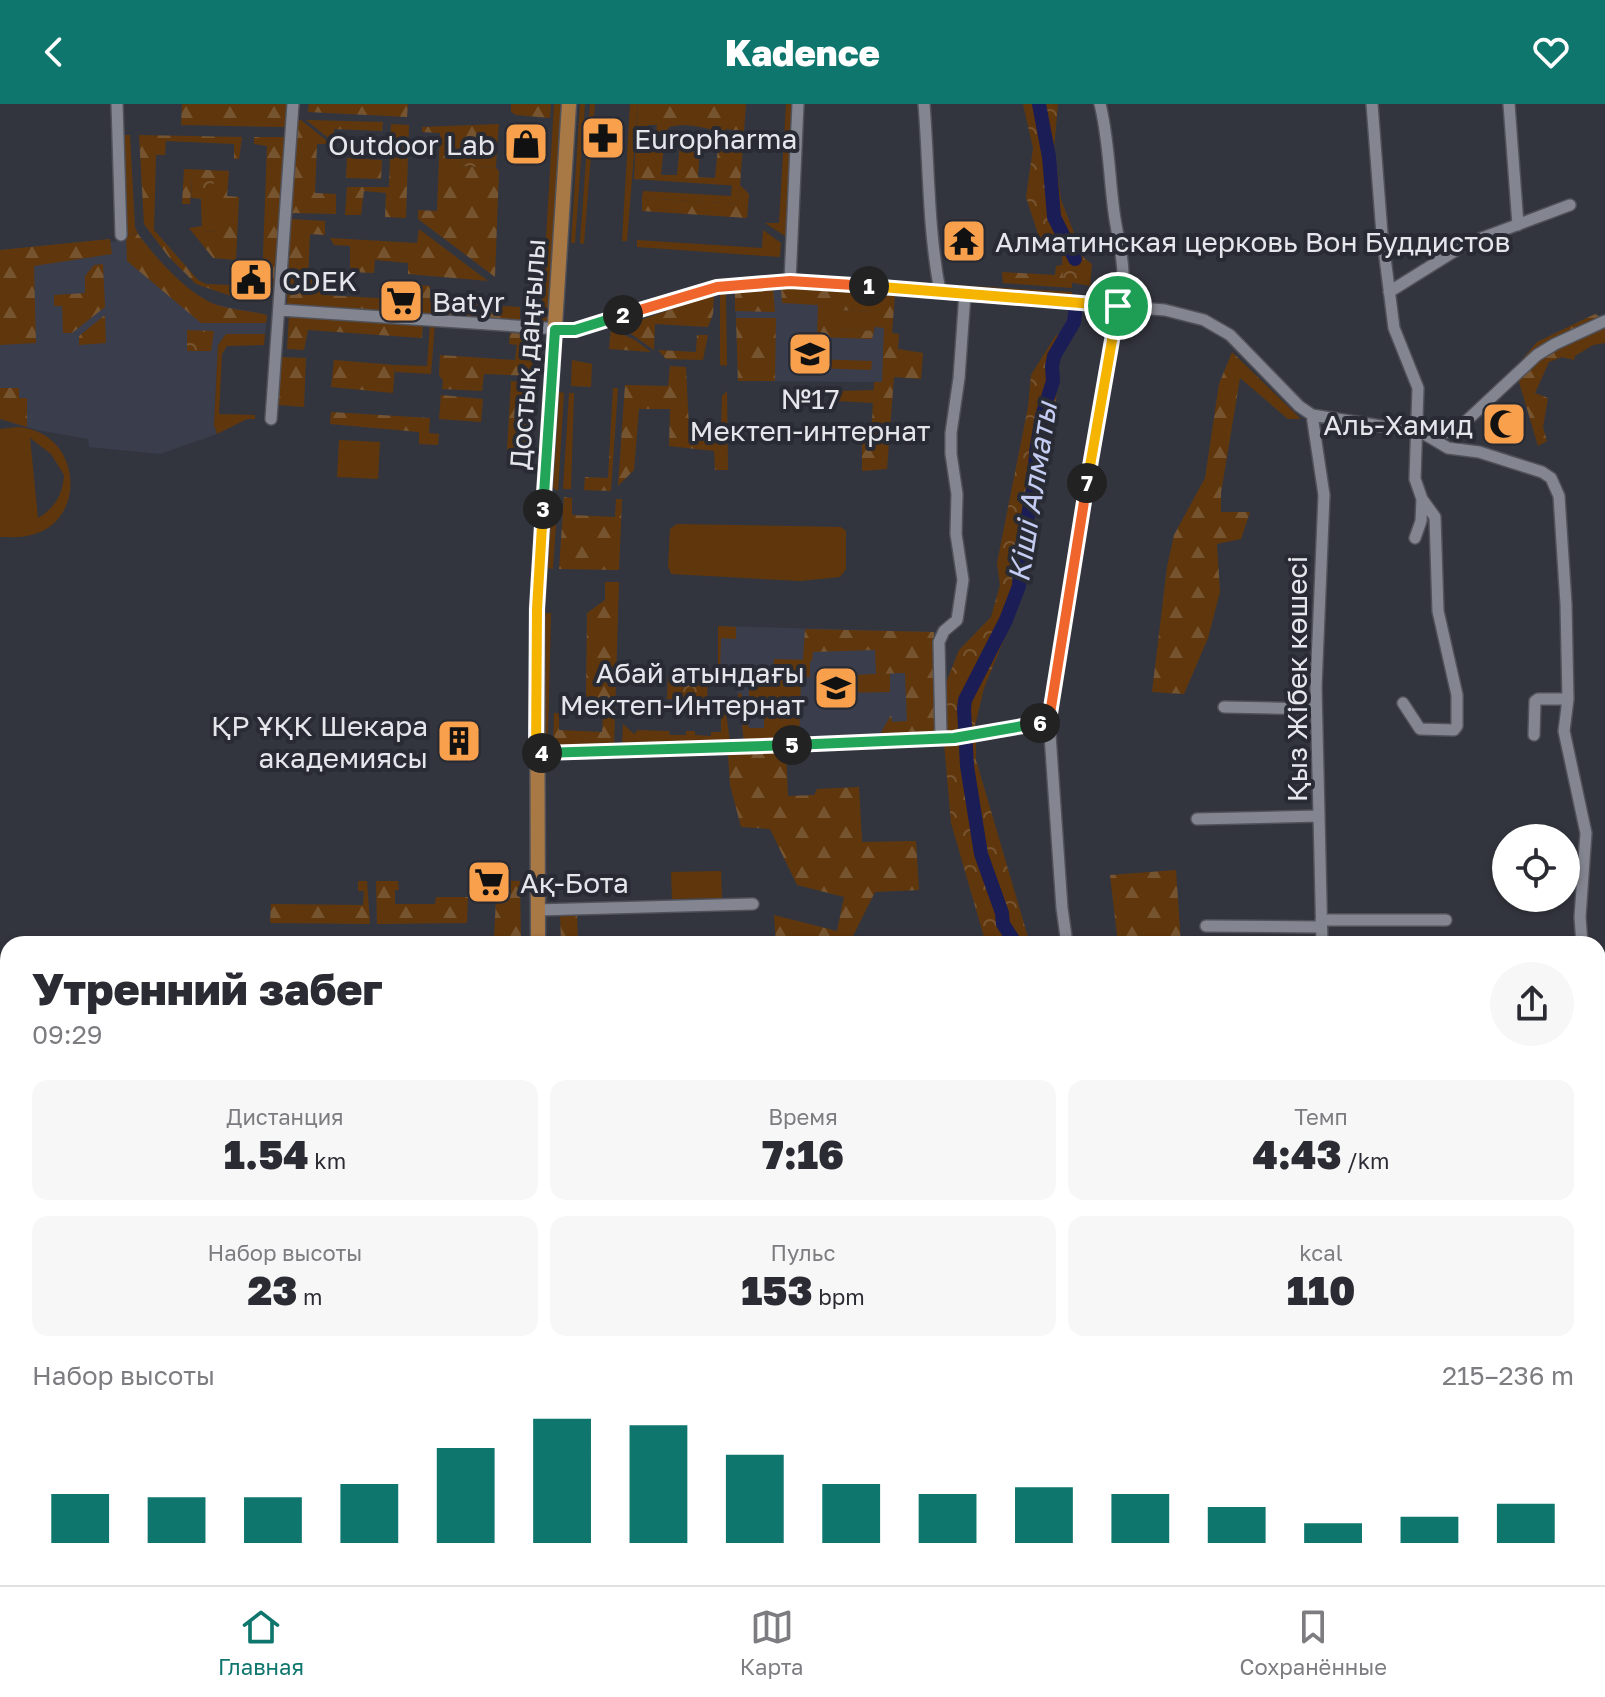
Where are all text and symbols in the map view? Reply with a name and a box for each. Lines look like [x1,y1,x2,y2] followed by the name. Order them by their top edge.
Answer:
[32,30,76,74] icon: back
[1529,30,1573,74] icon: heart
[725,31,880,74] text: Kadence
[579,114,627,162] pharmacy icon: Europharma
[502,120,550,168] shop icon: Outdoor Lab
[634,122,797,155] place label: Europharma
[328,128,495,161] place label: Outdoor Lab
[940,217,988,265] temple icon: Алматинская церковь Вон Буддистов
[995,225,1510,258] place label: Алматинская церковь Вон Буддистов
[502,237,552,471] street label: Достық даңғылы
[227,256,275,304] public building icon: CDEK
[282,264,357,297] place label: CDEK
[849,266,889,306] pin: 1
[863,272,875,299] text: 1
[1084,272,1152,340] pin
[377,277,425,325] supermarket icon: Batyr
[1096,284,1140,328] icon: arrive
[432,285,505,318] place label: Batyr
[603,295,643,335] pin: 2
[616,301,630,328] text: 2
[786,330,834,378] school or university icon: №17 Мектеп-интернат
[690,382,931,447] place label: №17 Мектеп-интернат
[1000,397,1064,585] water label: Кіші Алматы
[1480,400,1528,448] mosque icon: Аль-Хамид
[1323,408,1473,441] place label: Аль-Хамид
[1067,463,1107,503] pin: 7
[1081,469,1093,496] text: 7
[523,489,563,529] pin: 3
[536,495,550,522] text: 3
[1280,556,1313,802] street label: Қыз Жібек көшесі
[560,656,805,721] place label: Абай атындағы Мектеп-Интернат
[812,664,860,712] school or university icon: Абай атындағы Мектеп-Интернат
[1020,703,1060,743] pin: 6
[211,709,428,774] place label: ҚР ҰҚК Шекара академиясы
[1033,709,1047,736] text: 6
[435,717,483,765] building icon: ҚР ҰҚК Шекара академиясы
[772,725,812,765] pin: 5
[785,731,799,758] text: 5
[522,733,562,773] pin: 4
[535,739,549,766] text: 4
[1492,824,1580,912] map controls
[1492,824,1580,912] button: locate
[465,858,513,906] supermarket icon: Ақ-Бота
[520,866,629,899] place label: Ақ-Бота
[32,962,383,1015] text: Утренний забег
[1490,962,1574,1046] button: share
[32,1019,102,1050] text: 09:29
[226,1103,344,1130] text: Дистанция
[768,1103,838,1130] text: Время
[1294,1103,1348,1130] text: Темп
[224,1130,309,1178] text: 1.54
[762,1130,844,1178] text: 7:16
[1252,1130,1342,1178] text: 4:43
[309,1147,346,1174] text: km
[1342,1147,1390,1174] text: /km
[208,1239,362,1266] text: Набор высоты
[770,1239,836,1266] text: Пульс
[1299,1239,1343,1266] text: kcal
[248,1266,298,1314] text: 23
[741,1266,813,1314] text: 153
[1287,1266,1355,1314] text: 110
[298,1283,322,1310] text: m
[813,1283,865,1310] text: bpm
[32,1360,215,1391] text: Набор высоты
[1442,1360,1574,1391] text: 215–236 m
[218,1605,304,1680] tab: Главная
[740,1605,804,1680] tab: Карта
[1239,1605,1387,1680] tab: Сохранённые

